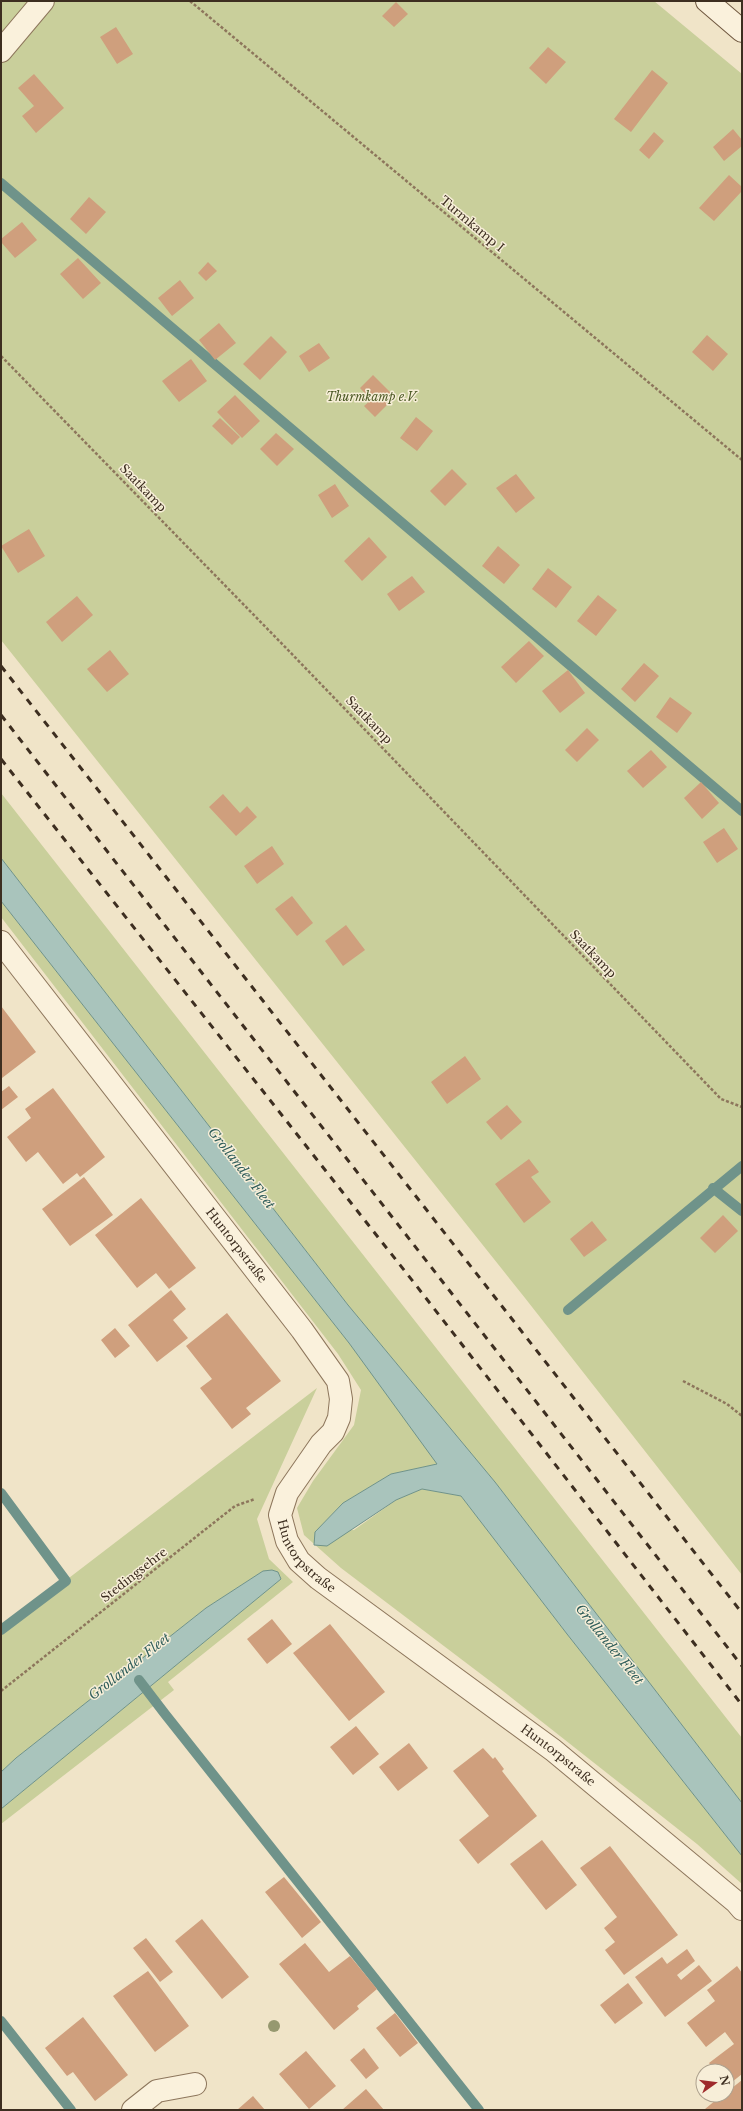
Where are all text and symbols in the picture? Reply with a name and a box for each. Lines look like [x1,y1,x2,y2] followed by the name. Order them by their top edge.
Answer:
[437,192,507,255] street label: Turmkamp I
[326,389,418,404] park label: Thurmkamp e.V.
[117,461,170,515] street label: Saatkamp
[343,693,396,747] street label: Saatkamp
[567,927,620,981] street label: Saatkamp
[204,1124,279,1213] water label: Grollander Fleet
[203,1205,271,1286] street label: Huntorpstraße
[274,1517,339,1596] street label: Huntorpstraße
[98,1544,170,1605] street label: Stedingsehre
[572,1601,648,1688] water label: Grollander Fleet
[85,1629,174,1704] water label: Grollander Fleet
[518,1721,599,1789] street label: Huntorpstraße
[695,2063,735,2103] north arrow
[717,2074,733,2088] text: N

